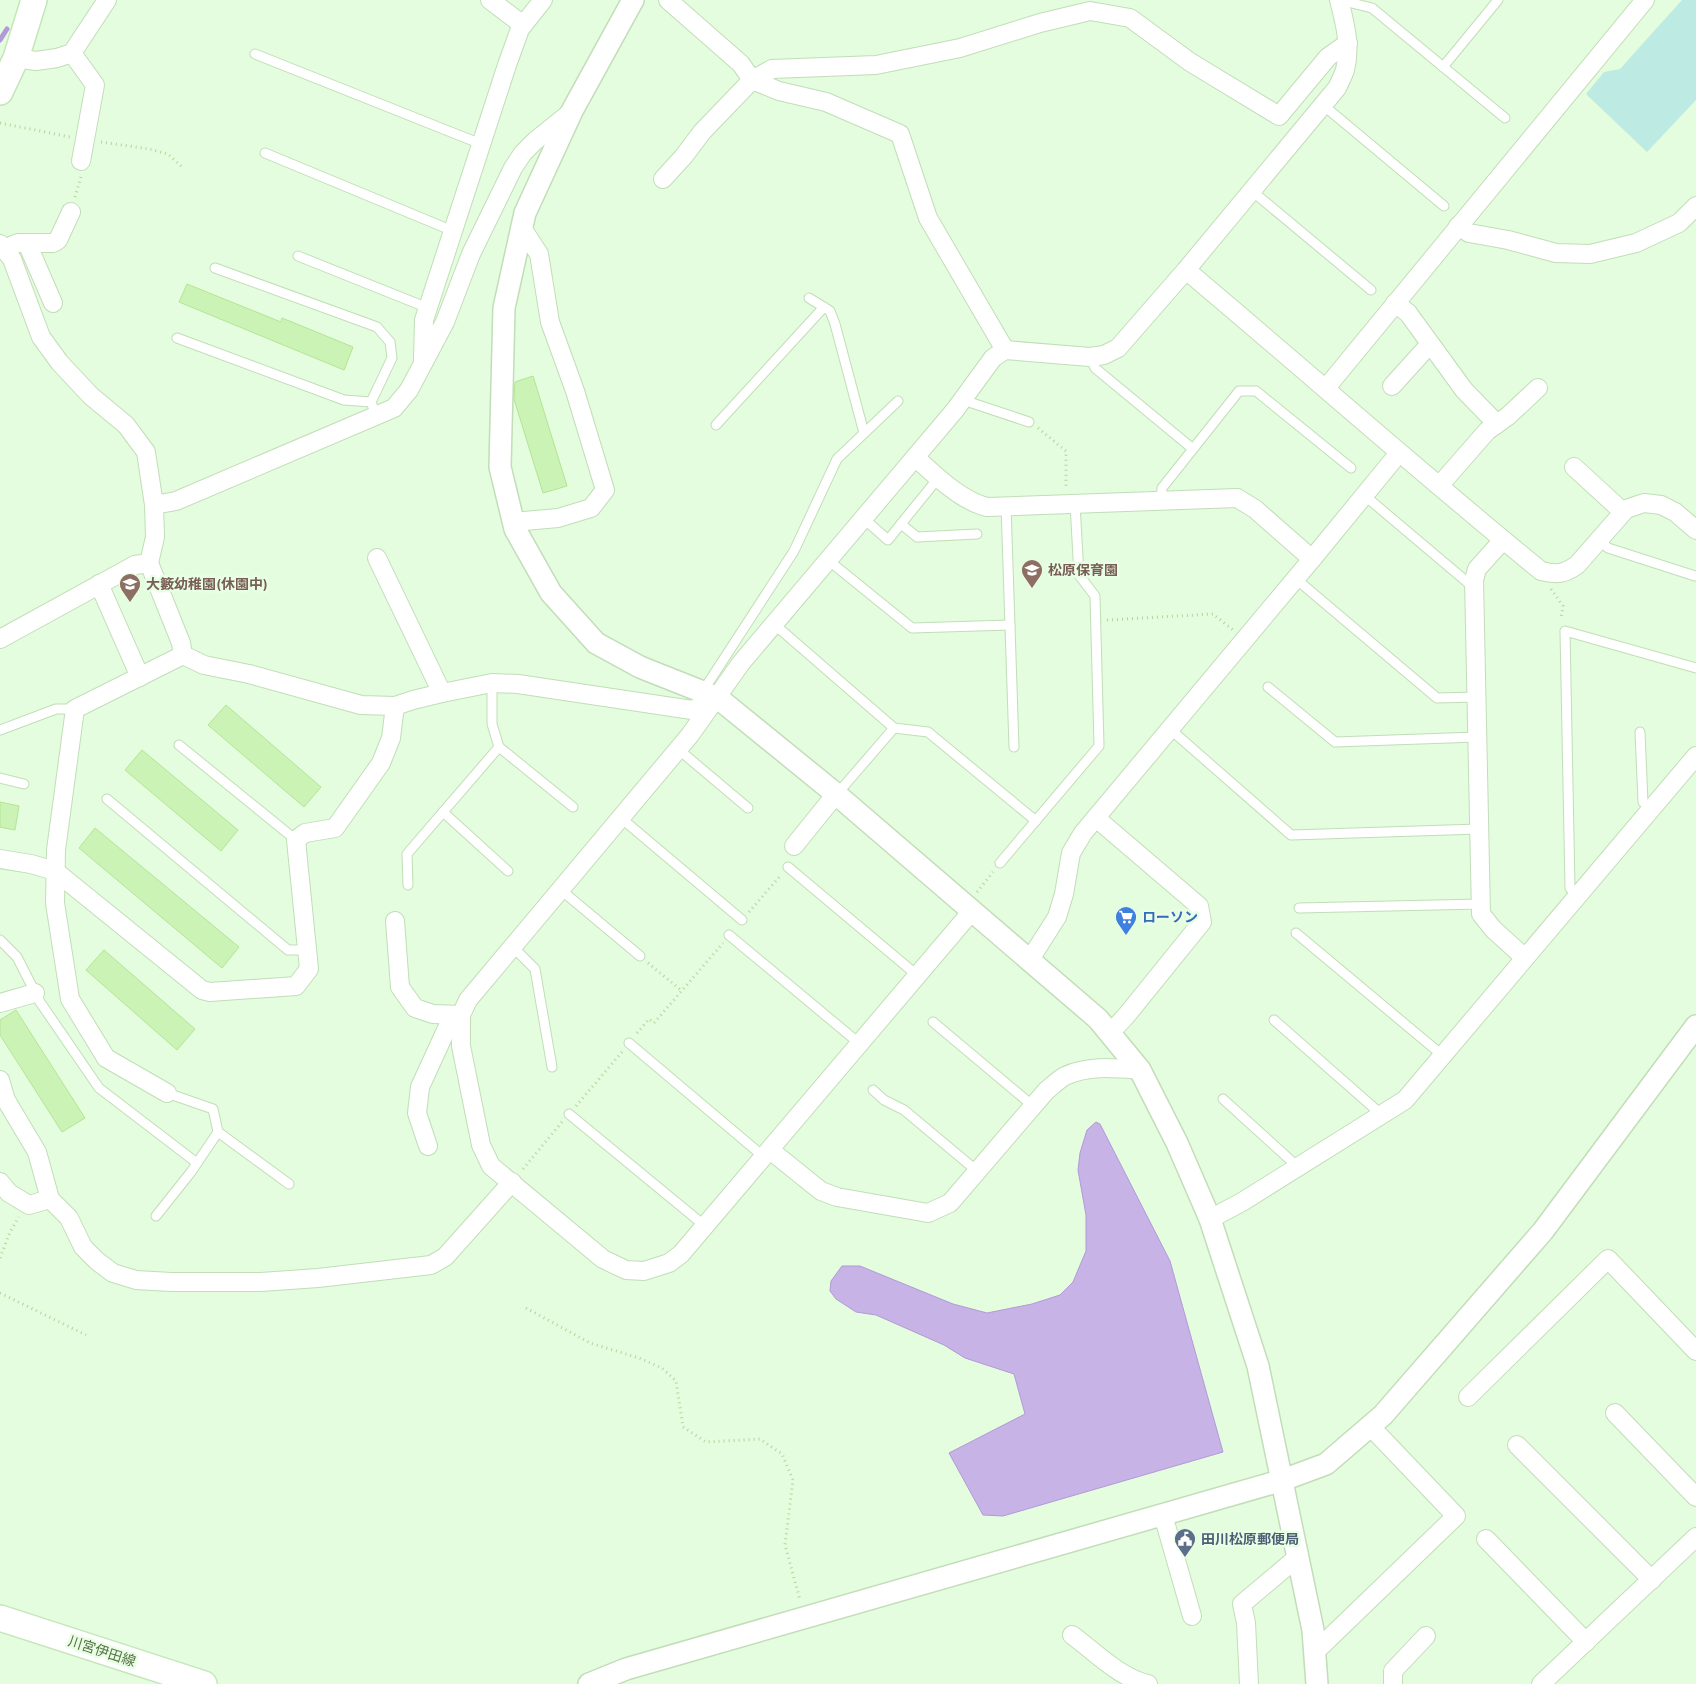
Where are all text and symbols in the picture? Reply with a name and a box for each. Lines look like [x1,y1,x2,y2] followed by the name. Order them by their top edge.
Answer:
[1020,558,1044,589] school or university icon: 松原保育園
[1048,561,1118,579] place label: 松原保育園
[118,572,142,603] school or university icon: 大籔幼稚園(休園中)
[146,575,268,593] place label: 大籔幼稚園(休園中)
[1114,905,1138,936] supermarket icon: ローソン
[1142,908,1198,926] place label: ローソン
[1173,1527,1197,1558] public building icon: 田川松原郵便局
[1201,1530,1299,1548] place label: 田川松原郵便局
[66,1632,138,1670] street label: 川宮伊田線

